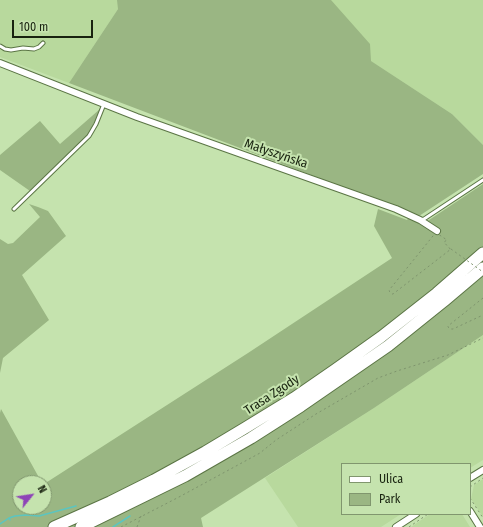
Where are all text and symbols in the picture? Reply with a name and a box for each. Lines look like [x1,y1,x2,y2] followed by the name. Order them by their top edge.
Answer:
[14,12,95,38] scale bar
[19,20,48,34] text: 100 m
[242,136,310,172] street label: Małyszyńska
[242,372,302,418] street label: Trasa Zgody
[341,463,471,515] legend
[379,472,403,486] text: Ulica
[12,475,52,515] north arrow
[35,483,49,495] text: N
[379,492,400,506] text: Park

